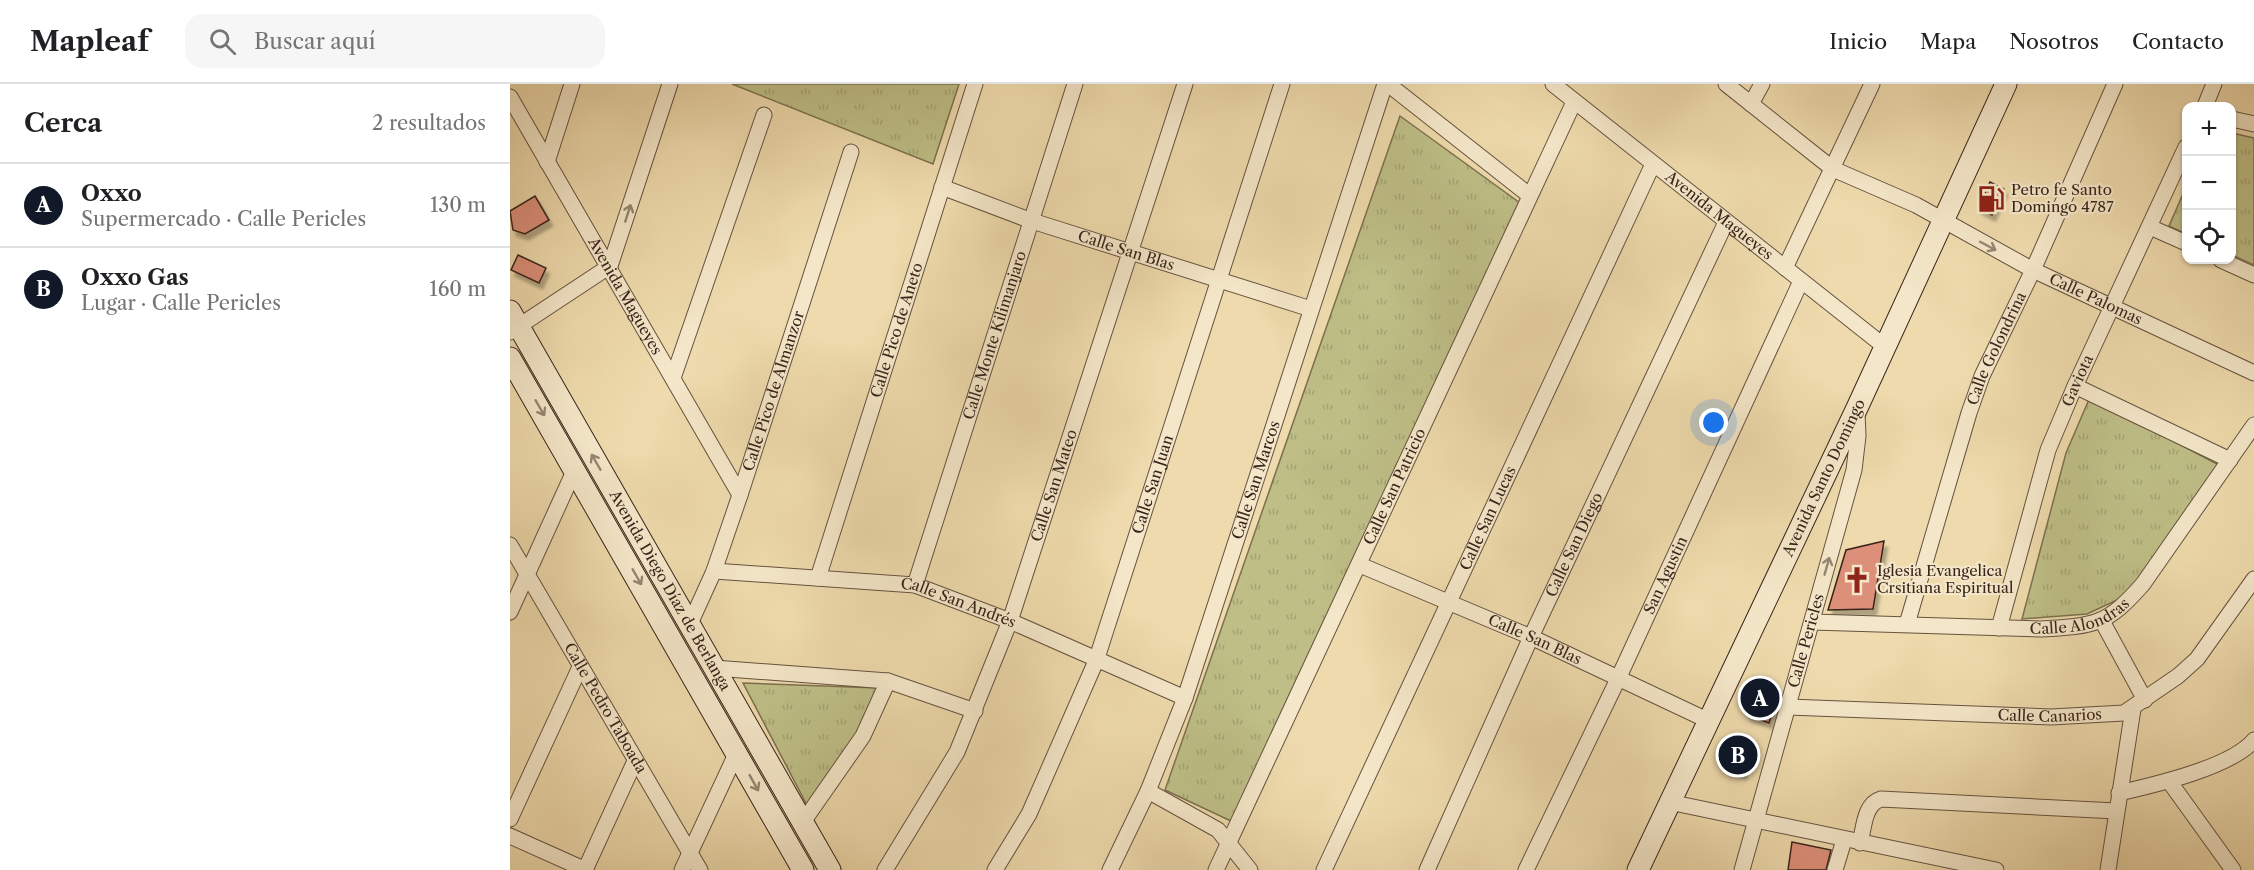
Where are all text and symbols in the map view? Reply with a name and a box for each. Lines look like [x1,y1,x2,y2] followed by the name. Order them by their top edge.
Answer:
[185,14,605,68] search box
[30,24,149,58] text: Mapleaf
[206,25,239,58] icon: search
[254,28,376,55] text: Buscar aquí
[1829,29,1887,54] text: Inicio
[1920,29,1976,54] text: Mapa
[2009,29,2099,54] text: Nosotros
[2132,29,2224,54] text: Contacto
[2182,102,2236,264] map controls
[2182,102,2236,156] button: +
[24,107,102,139] text: Cerca
[372,111,486,135] text: 2 resultados
[2182,156,2236,210] button: −
[1661,166,1777,264] street label: Avenida Magueyes
[81,180,142,207] text: Oxxo
[2011,180,2114,216] place label: Petro fe Santo Domingo 4787
[1976,184,2006,214] fuel station icon: Petro fe Santo Domingo 4787
[36,193,51,217] text: A
[430,193,486,217] text: 130 m
[624,204,635,223] one-way arrow
[81,207,366,231] text: Supermercado · Calle Pericles
[2182,210,2236,264] button: locate
[1076,226,1177,274] street label: Calle San Blas
[584,233,667,358] street label: Avenida Magueyes
[1978,240,1996,252] one-way arrow
[958,249,1030,422] street label: Calle Monte Kilimanjaro
[866,260,927,400] street label: Calle Pico de Aneto
[81,264,189,291] text: Oxxo Gas
[2046,269,2145,329] street label: Calle Palomas
[36,277,51,301] text: B
[429,277,486,301] text: 160 m
[1962,289,2030,408] street label: Calle Golondrina
[81,291,281,315] text: Lugar · Calle Pericles
[738,308,808,473] street label: Calle Pico de Almanzor
[2057,352,2097,409] street label: Gaviota
[1778,396,1869,560] street label: Avenida Santo Domingo
[534,399,546,416] one-way arrow
[1699,408,1728,437] your location
[1227,418,1284,542] street label: Calle San Marcos
[1359,425,1430,548] street label: Calle San Patricio
[1027,427,1081,544] street label: Calle San Mateo
[1128,432,1177,536] street label: Calle San Juan
[590,454,602,471] one-way arrow
[1455,463,1520,573] street label: Calle San Lucas
[605,486,735,694] street label: Avenida Diego Díaz de Berlanga
[1541,489,1607,600] street label: Calle San Diego
[1639,533,1692,617] street label: San Agustin
[1822,557,1834,576] one-way arrow
[1877,561,2014,597] place label: Iglesia Evangelica Crsitiana Espiritual
[1842,565,1872,595] church icon: Iglesia Evangelica Crsitiana Espiritual
[632,568,644,585] one-way arrow
[900,574,1019,631] street label: Calle San Andrés
[1783,591,1828,690] street label: Calle Pericles
[2029,594,2133,638] street label: Calle Alondras
[1485,610,1585,668] street label: Calle San Blas
[560,639,651,777] street label: Calle Pedro Taboada
[1740,676,1780,720] pin: A
[1997,704,2102,726] street label: Calle Canarios
[1718,732,1758,778] pin: B
[749,774,761,791] one-way arrow

